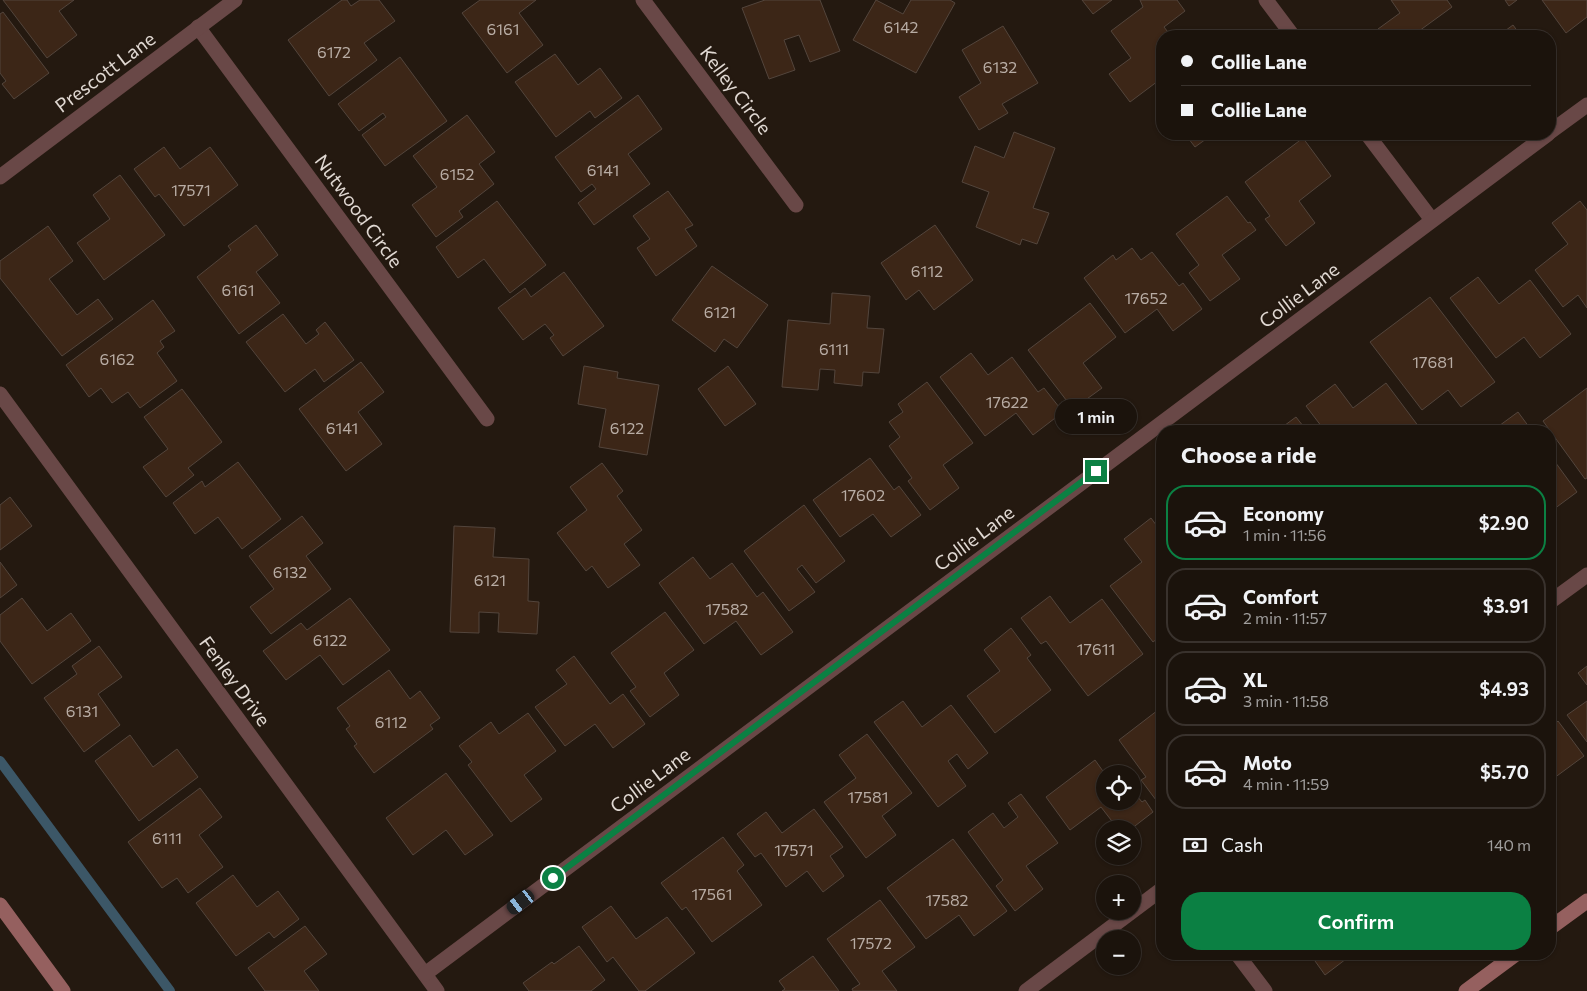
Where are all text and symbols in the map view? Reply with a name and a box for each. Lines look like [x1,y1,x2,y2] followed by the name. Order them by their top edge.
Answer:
[884,17,919,36] house number: 6142
[486,19,520,38] house number: 6161
[50,26,159,117] street label: Prescott Lane
[696,41,777,138] street label: Kelley Circle
[317,42,351,61] house number: 6172
[1211,50,1307,73] text: Collie Lane
[983,57,1017,76] house number: 6132
[1211,98,1307,121] text: Collie Lane
[311,150,408,272] street label: Nutwood Circle
[587,160,619,179] house number: 6141
[440,164,474,183] house number: 6152
[171,180,211,199] house number: 17571
[1254,257,1343,332] street label: Collie Lane
[911,261,943,280] house number: 6112
[221,280,255,299] house number: 6161
[1124,288,1168,307] house number: 17652
[704,302,736,321] house number: 6121
[819,339,849,358] house number: 6111
[99,349,135,368] house number: 6162
[1412,352,1454,371] house number: 17681
[986,392,1028,411] house number: 17622
[1055,398,1137,434] callout: 1 min
[1077,407,1115,426] text: 1 min
[326,418,358,437] house number: 6141
[610,418,644,437] house number: 6122
[1181,441,1316,468] text: Choose a ride
[1085,460,1107,482] route end
[841,485,885,504] house number: 17602
[929,500,1018,575] street label: Collie Lane
[1183,500,1228,545] icon: car
[1243,502,1324,525] text: Economy
[1479,511,1529,534] text: $2.90
[1243,525,1326,544] text: 1 min · 11:56
[273,562,307,581] house number: 6132
[474,570,506,589] house number: 6121
[1183,583,1228,628] icon: car
[1243,585,1319,608] text: Comfort
[1483,594,1529,617] text: $3.91
[706,599,749,618] house number: 17582
[1243,608,1327,627] text: 2 min · 11:57
[313,630,347,649] house number: 6122
[195,631,276,730] street label: Fenley Drive
[1077,639,1115,658] house number: 17611
[1183,666,1228,711] icon: car
[1243,668,1268,691] text: XL
[1480,677,1529,700] text: $4.93
[1243,691,1329,710] text: 3 min · 11:58
[66,701,98,720] house number: 6131
[375,712,407,731] house number: 6112
[605,742,694,817] street label: Collie Lane
[1183,749,1228,794] icon: car
[1243,751,1292,774] text: Moto
[1480,760,1529,783] text: $5.70
[1096,765,1141,975] map controls
[1096,765,1141,810] button: locate
[1243,774,1329,793] text: 4 min · 11:59
[848,787,889,806] house number: 17581
[1096,820,1141,865] button: layers
[152,828,182,847] house number: 6111
[1181,831,1209,859] icon: cash
[1221,833,1263,856] text: Cash
[1487,835,1531,854] text: 140 m
[774,840,814,859] house number: 17571
[542,867,564,889] route start
[1096,875,1141,920] button: +
[692,884,733,903] house number: 17561
[504,887,537,917] car
[926,890,969,909] house number: 17582
[1181,892,1531,950] button: Confirm
[1096,930,1141,975] button: −
[850,933,892,952] house number: 17572

